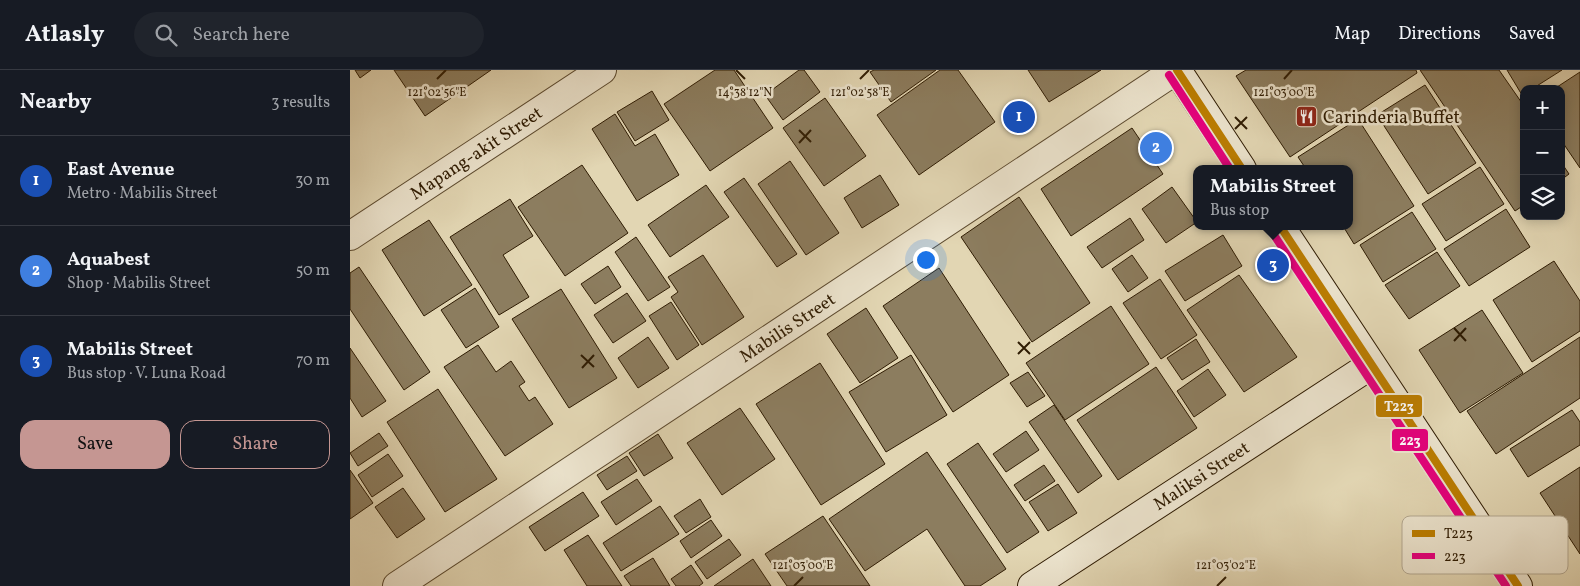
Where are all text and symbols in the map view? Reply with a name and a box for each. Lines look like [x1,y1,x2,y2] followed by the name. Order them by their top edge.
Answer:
[134,12,484,57] search box
[25,18,104,52] text: Atlasly
[152,21,180,49] icon: search
[192,22,290,48] text: Search here
[1334,22,1370,47] text: Map
[1398,22,1481,47] text: Directions
[1509,22,1555,47] text: Saved
[408,85,466,101] text: 121°02'56"E
[718,85,772,101] text: 14°38'12"N
[831,85,890,101] text: 121°02'58"E
[1254,85,1314,101] text: 121°03'00"E
[1520,85,1565,220] map controls
[1520,85,1565,130] button: +
[20,88,91,117] text: Nearby
[271,92,330,114] text: 3 results
[1003,98,1035,136] pin: 1
[406,101,548,207] street label: Mapang-akit Street
[1295,105,1319,129] restaurant icon: Carinderia Buffet
[1323,106,1460,131] place label: Carinderia Buffet
[1140,129,1172,167] pin: 2
[1520,130,1565,175] button: −
[67,157,175,183] text: East Avenue
[1193,165,1353,230] popup
[33,170,39,192] text: 1
[295,170,330,192] text: 30 m
[1210,174,1336,200] text: Mabilis Street
[1520,175,1565,220] button: layers
[67,183,218,205] text: Metro · Mabilis Street
[1210,200,1269,222] text: Bus stop
[1257,246,1289,284] pin: 3
[67,247,150,273] text: Aquabest
[913,247,939,273] your location
[32,260,40,282] text: 2
[296,260,330,282] text: 50 m
[67,273,211,295] text: Shop · Mabilis Street
[735,288,841,370] street label: Mabilis Street
[67,337,193,363] text: Mabilis Street
[32,350,40,372] text: 3
[296,350,330,372] text: 70 m
[67,363,226,385] text: Bus stop · V. Luna Road
[1375,394,1423,418] line badge: T223
[1384,398,1414,417] text: T223
[20,420,170,469] button: Save
[180,420,330,469] button: Share
[1391,428,1429,452] line badge: 223
[1399,432,1421,451] text: 223
[1149,436,1255,518] street label: Maliksi Street
[1402,516,1568,574] legend
[1444,525,1473,544] text: T223
[1444,548,1466,567] text: 223
[773,558,833,574] text: 121°03'00"E
[1196,558,1256,574] text: 121°03'02"E

